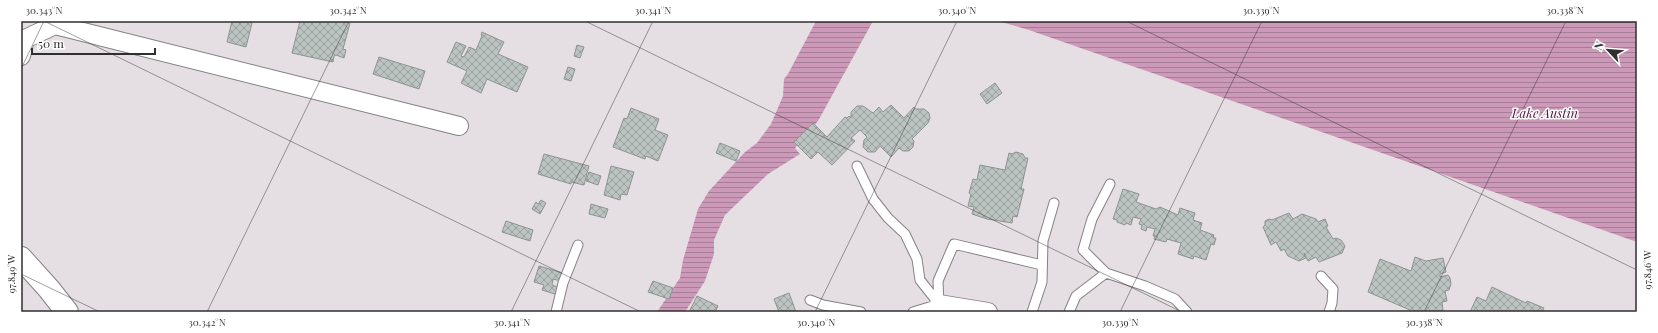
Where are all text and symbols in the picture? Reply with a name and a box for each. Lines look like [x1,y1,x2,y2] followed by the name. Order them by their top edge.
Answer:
[26,3,62,17] text: 30.343°N
[329,3,367,17] text: 30.342°N
[635,3,671,17] text: 30.341°N
[938,3,976,17] text: 30.340°N
[1242,3,1280,17] text: 30.339°N
[1546,3,1584,17] text: 30.338°N
[32,30,155,56] scale bar
[1588,30,1628,70] north arrow
[38,35,64,51] text: 50 m
[1590,38,1607,52] text: N
[1511,104,1578,121] water label: Lake Austin
[1640,250,1654,289] text: 97.846°W
[4,254,18,293] text: 97.849°W
[188,315,226,329] text: 30.342°N
[494,315,530,329] text: 30.341°N
[797,315,835,329] text: 30.340°N
[1101,315,1139,329] text: 30.339°N
[1405,315,1443,329] text: 30.338°N

